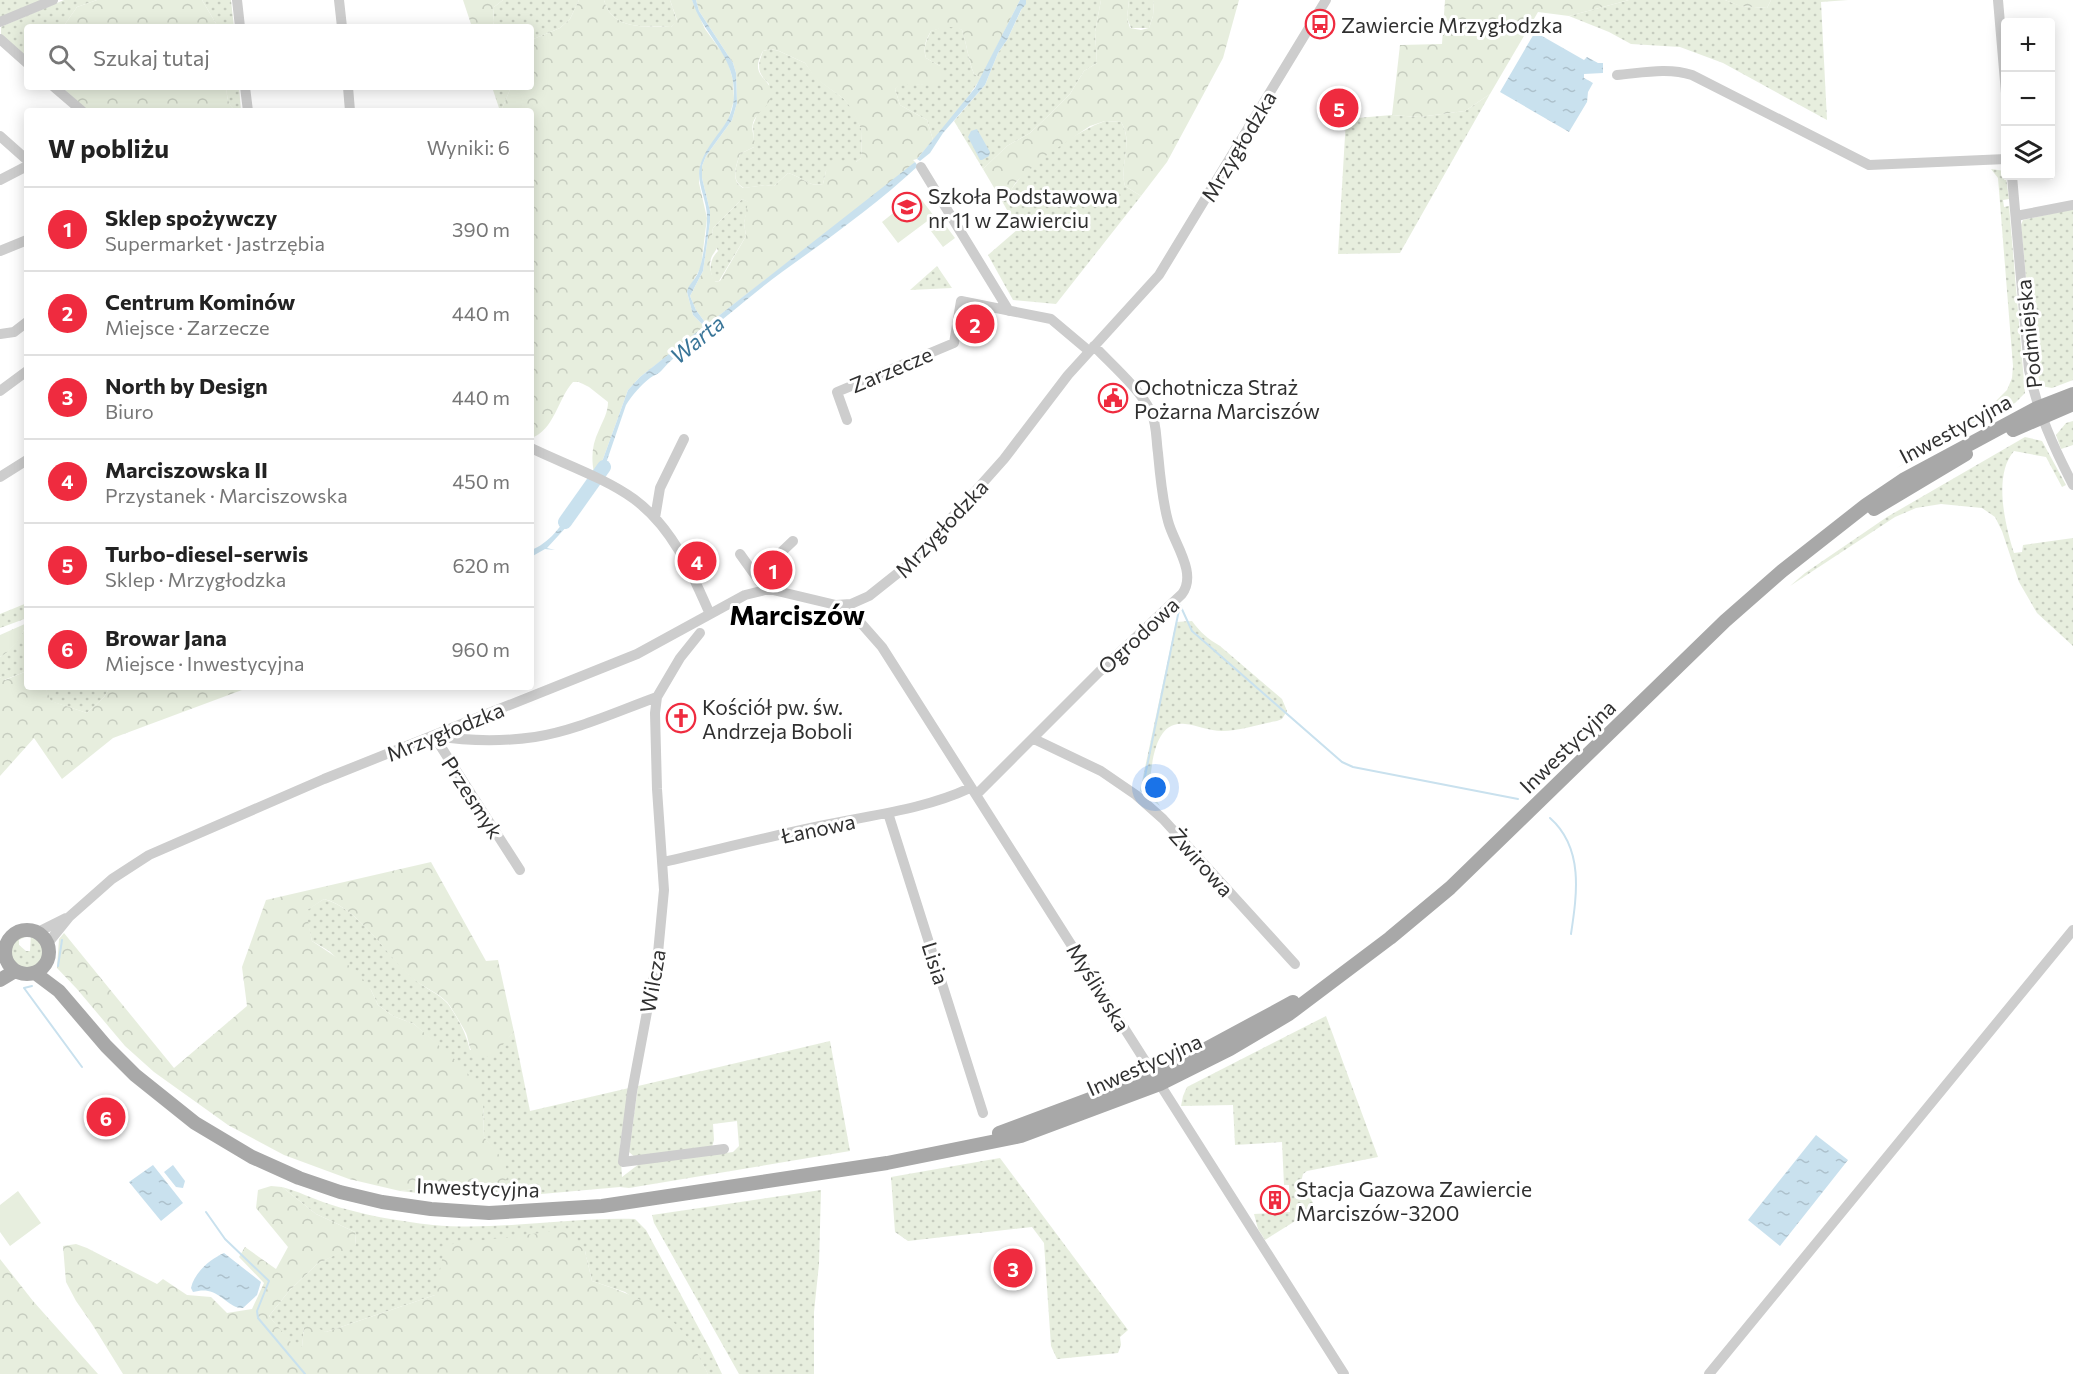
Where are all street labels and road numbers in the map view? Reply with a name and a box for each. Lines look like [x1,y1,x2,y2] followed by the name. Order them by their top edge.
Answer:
[1195,86,1281,206] street label: Mrzygłodzka
[2010,278,2046,390] street label: Podmiejska
[846,341,936,397] street label: Zarzecze
[1895,388,2015,468] street label: Inwestycyjna
[889,474,993,582] street label: Mrzygłodzka
[1093,591,1183,679] street label: Ogrodowa
[1514,694,1620,798] street label: Inwestycyjna
[382,696,508,766] street label: Mrzygłodzka
[437,751,509,843] street label: Przesmyk
[778,808,857,848] street label: Łanowa
[1165,823,1239,901] street label: Żwirowa
[1062,938,1136,1036] street label: Myśliwska
[917,939,955,987] street label: Lisia
[634,947,670,1015] street label: Wilcza
[1083,1027,1205,1101] street label: Inwestycyjna
[416,1172,540,1202] street label: Inwestycyjna

